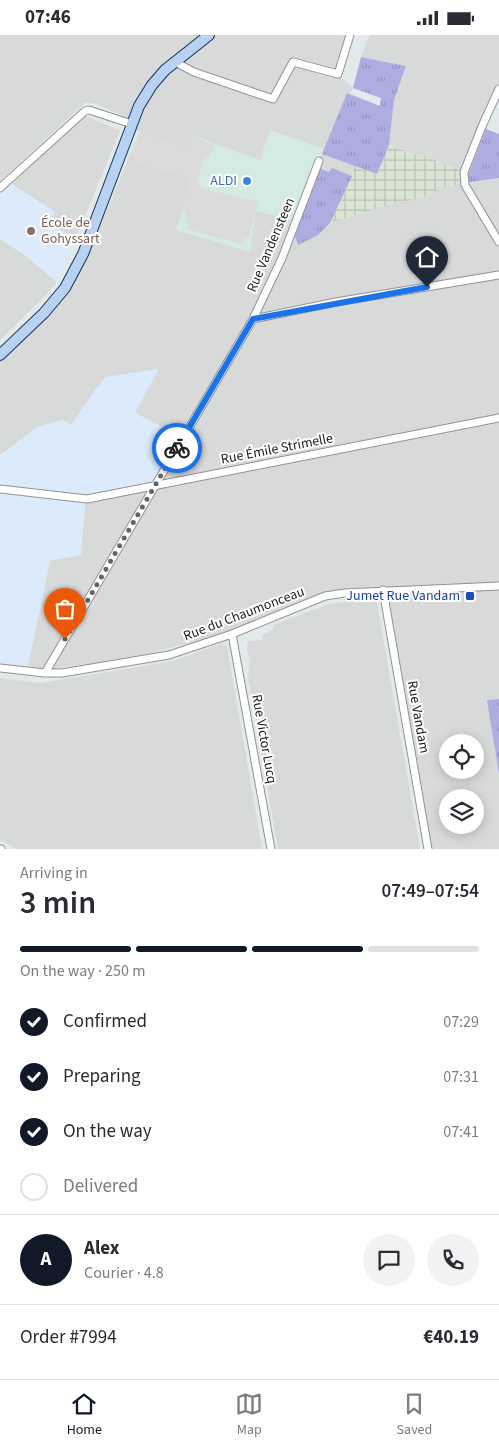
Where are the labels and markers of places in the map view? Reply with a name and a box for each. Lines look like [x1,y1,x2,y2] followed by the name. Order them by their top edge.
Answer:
[210,171,237,191] place label: ALDI
[241,175,253,187] marker: ALDI
[41,213,100,249] place label: École de Gohyssart
[25,225,37,237] marker: École de Gohyssart
[406,236,448,287] pin
[346,586,460,606] place label: Jumet Rue Vandam
[44,588,86,639] pin
[464,590,476,602] marker: Jumet Rue Vandam

